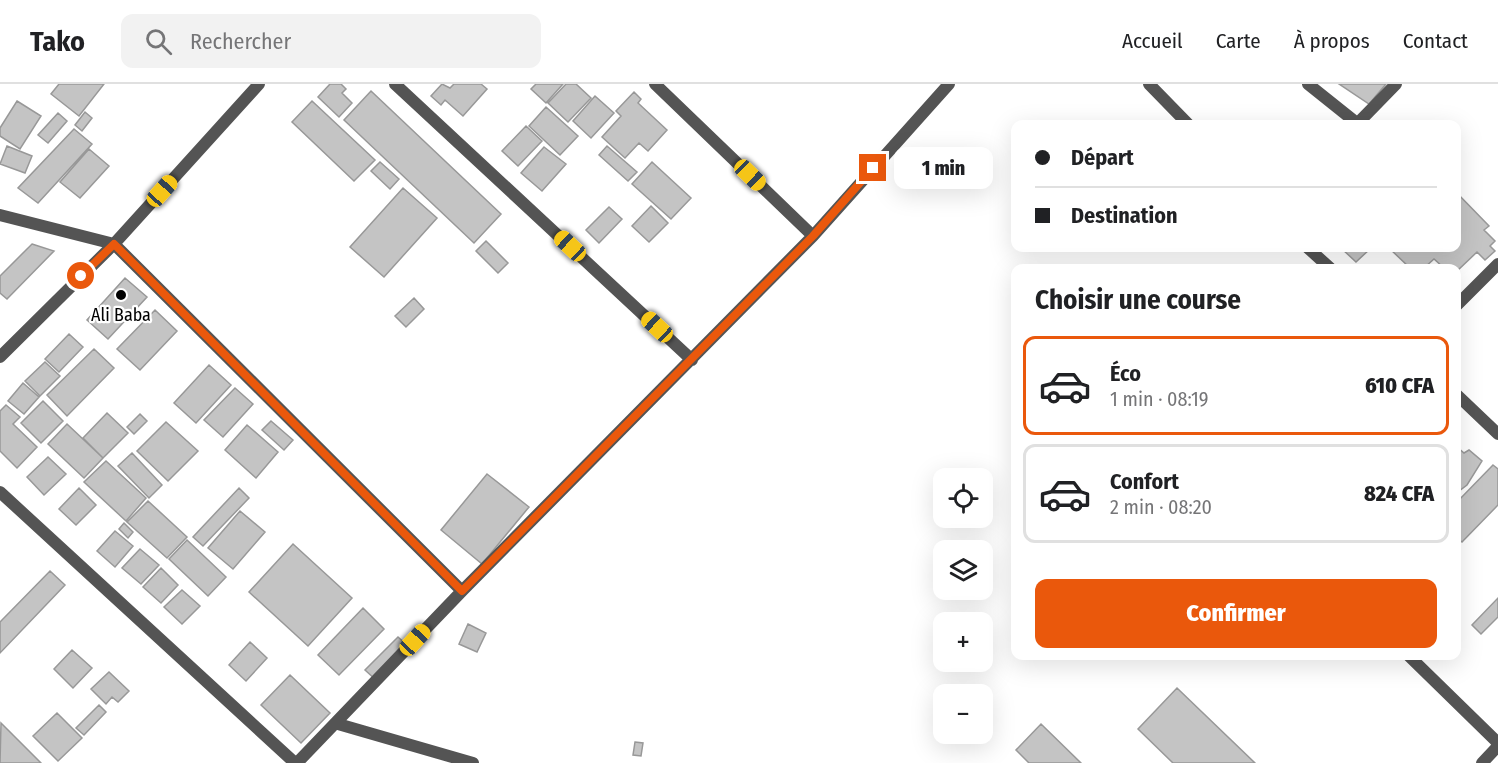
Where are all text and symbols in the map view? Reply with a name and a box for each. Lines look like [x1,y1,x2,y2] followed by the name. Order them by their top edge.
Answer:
[121,14,541,68] search box
[30,25,85,58] text: Tako
[142,25,175,58] icon: search
[190,28,291,55] text: Rechercher
[1122,28,1183,54] text: Accueil
[1216,28,1261,54] text: Carte
[1294,28,1370,54] text: À propos
[1403,28,1468,54] text: Contact
[1071,144,1134,171] text: Départ
[894,147,993,189] callout: 1 min
[859,154,886,181] route end
[731,156,769,194] car
[922,156,965,180] text: 1 min
[143,172,181,210] car
[1071,202,1178,229] text: Destination
[551,227,589,265] car
[67,262,94,289] route start
[1035,284,1241,316] text: Choisir une course
[114,288,128,302] marker: Ali Baba
[91,304,151,326] place label: Ali Baba
[638,308,676,346] car
[1038,359,1092,413] icon: car
[1110,360,1141,387] text: Éco
[1365,372,1434,399] text: 610 CFA
[1110,387,1208,411] text: 1 min · 08:19
[1038,467,1092,521] icon: car
[933,468,993,744] map controls
[933,468,993,528] button: locate
[1110,468,1179,495] text: Confort
[1364,480,1434,507] text: 824 CFA
[1110,495,1212,519] text: 2 min · 08:20
[933,540,993,600] button: layers
[1035,579,1437,648] button: Confirmer
[933,612,993,672] button: +
[396,621,434,659] car
[933,684,993,744] button: −

